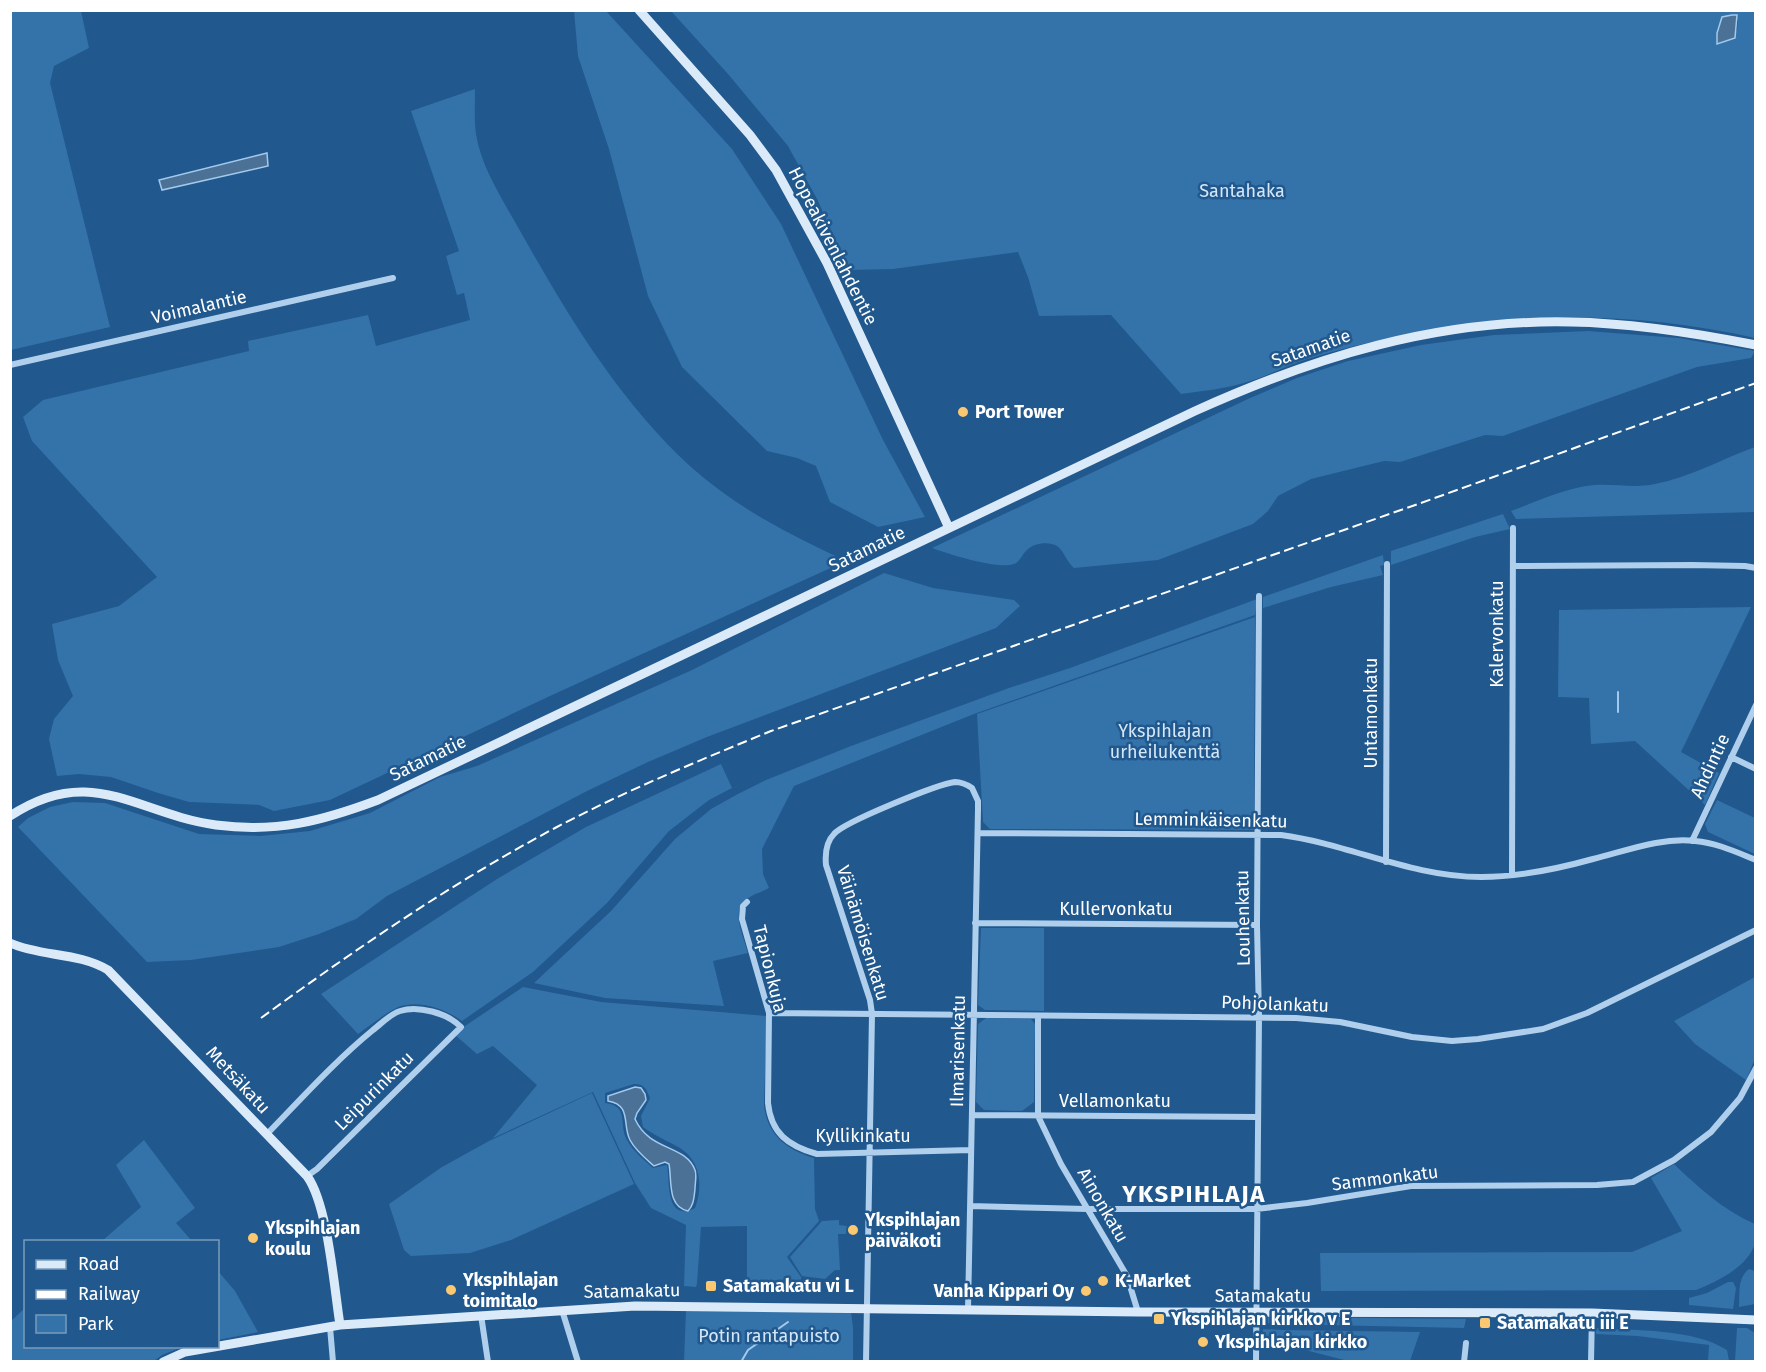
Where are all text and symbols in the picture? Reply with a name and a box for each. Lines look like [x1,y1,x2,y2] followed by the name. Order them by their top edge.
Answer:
[784,163,882,329] street label: Hopeakivenlahdentie
[1199,180,1285,202] park label: Santahaka
[149,285,249,329] street label: Voimalantie
[1268,324,1354,372] street label: Satamatie
[975,401,1065,423] place label: Port Tower
[956,405,970,419] marker: Port Tower
[825,521,909,577] street label: Satamatie
[1486,580,1508,688] street label: Kalervonkatu
[1360,658,1382,768] street label: Untamonkatu
[1110,720,1220,763] park label: Ykspihlajan urheilukenttä
[386,730,470,786] street label: Satamatie
[1686,730,1734,802] street label: Ahdintie
[1134,808,1288,832] street label: Lemminkäisenkatu
[832,863,894,1003] street label: Väinämöisenkatu
[1231,870,1255,966] street label: Louhenkatu
[1059,898,1173,920] street label: Kullervonkatu
[749,923,791,1015] street label: Tapionkuja
[1221,991,1329,1017] street label: Pohjolankatu
[946,995,970,1107] street label: Ilmarisenkatu
[201,1042,275,1118] street label: Metsäkatu
[330,1047,418,1135] street label: Leipurinkatu
[1059,1090,1171,1112] street label: Vellamonkatu
[815,1125,911,1147] street label: Kyllikinkatu
[1330,1161,1440,1195] street label: Sammonkatu
[1073,1164,1133,1246] street label: Ainonkatu
[1121,1180,1266,1208] district label: YKSPIHLAJA
[864,1209,961,1252] place label: Ykspihlajan päiväkoti
[264,1217,361,1260] place label: Ykspihlajan koulu
[846,1223,860,1237] marker: Ykspihlajan päiväkoti
[246,1231,260,1245] marker: Ykspihlajan koulu
[24,1240,219,1348] legend
[78,1253,120,1275] text: Road
[462,1269,559,1312] place label: Ykspihlajan toimitalo
[1115,1270,1192,1292] place label: K-Market
[1096,1274,1110,1288] marker: K-Market
[723,1275,854,1297] place label: Satamakatu vi L
[583,1279,681,1303] street label: Satamakatu
[704,1279,718,1293] marker: Satamakatu vi L
[933,1280,1075,1302] place label: Vanha Kippari Oy
[78,1283,140,1305] text: Railway
[444,1283,458,1297] marker: Ykspihlajan toimitalo
[1079,1284,1093,1298] marker: Vanha Kippari Oy
[1215,1285,1311,1307] street label: Satamakatu
[1170,1308,1350,1330] place label: Ykspihlajan kirkko v E
[1152,1312,1166,1326] marker: Ykspihlajan kirkko v E
[1497,1312,1629,1334] place label: Satamakatu iii E
[78,1313,114,1335] text: Park
[1478,1316,1492,1330] marker: Satamakatu iii E
[698,1325,840,1347] park label: Potin rantapuisto
[1214,1331,1367,1353] place label: Ykspihlajan kirkko
[1196,1335,1210,1349] marker: Ykspihlajan kirkko

